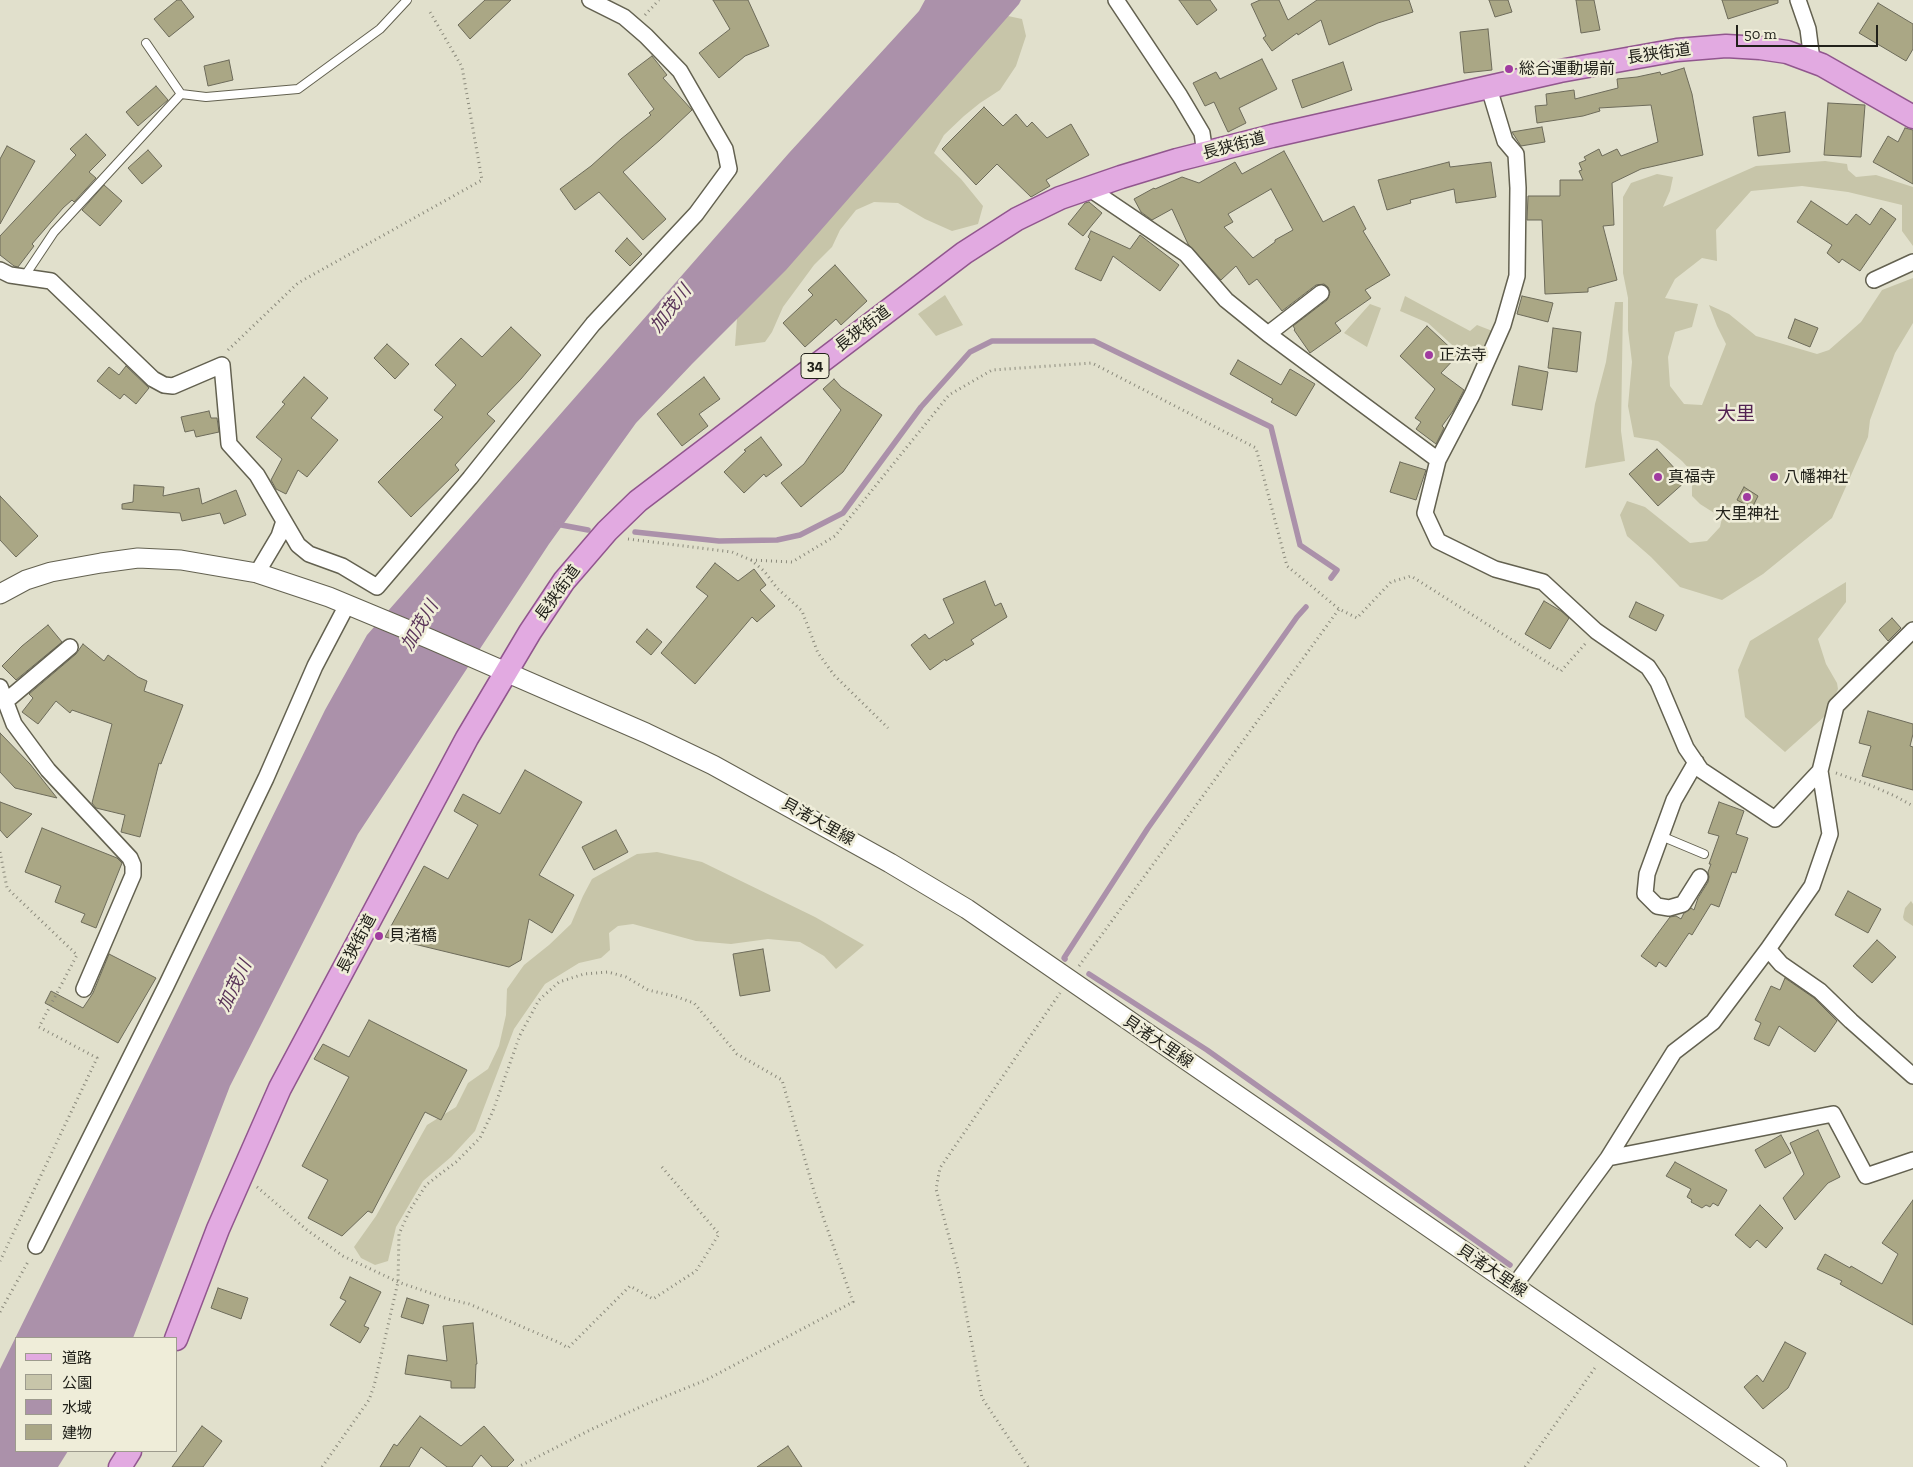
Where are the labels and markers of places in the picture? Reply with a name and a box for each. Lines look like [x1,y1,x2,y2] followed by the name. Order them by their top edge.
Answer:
[1519,59,1615,79] place label: 総合運動場前
[1503,63,1515,75] marker: 総合運動場前
[1439,345,1487,365] place label: 正法寺
[1423,349,1435,361] marker: 正法寺
[1668,467,1716,487] place label: 真福寺
[1784,467,1848,487] place label: 八幡神社
[1652,471,1664,483] marker: 真福寺
[1768,471,1780,483] marker: 八幡神社
[1741,491,1753,503] marker: 大里神社
[1715,504,1779,524] place label: 大里神社
[389,926,437,946] place label: 貝渚橋
[373,930,385,942] marker: 貝渚橋

